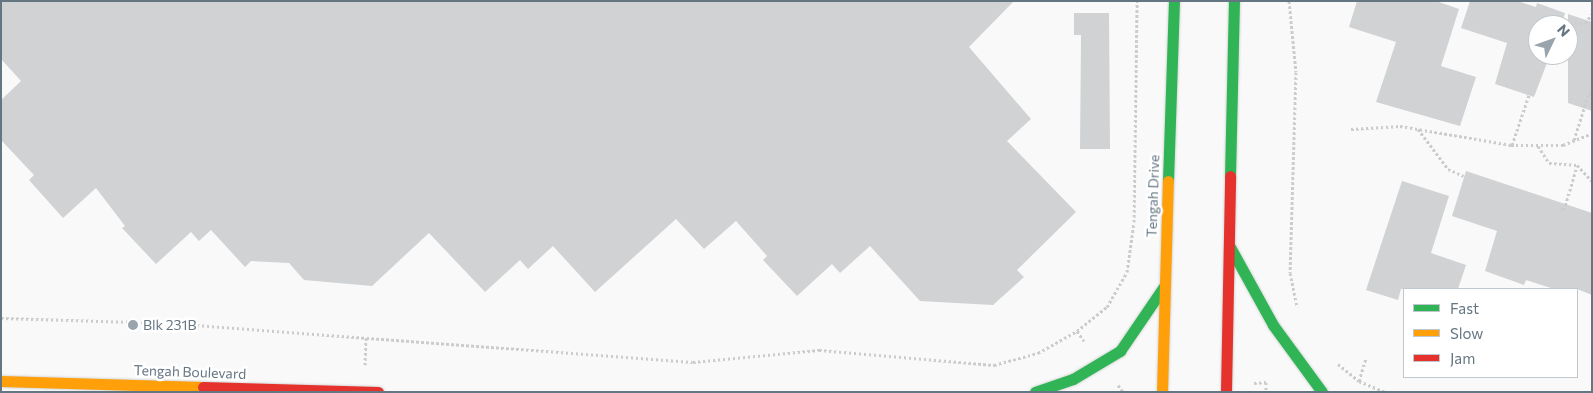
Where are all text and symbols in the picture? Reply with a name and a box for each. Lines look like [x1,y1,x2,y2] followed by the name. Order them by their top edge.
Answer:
[1528,15,1578,65] north arrow
[1554,21,1574,40] text: N
[1143,154,1163,238] street label: Tengah Drive
[1403,288,1578,378] legend
[1450,299,1479,317] text: Fast
[143,317,197,333] place label: Blk 231B
[127,319,139,331] marker: Blk 231B
[1450,324,1483,342] text: Slow
[1450,349,1475,367] text: Jam
[133,362,247,382] street label: Tengah Boulevard

